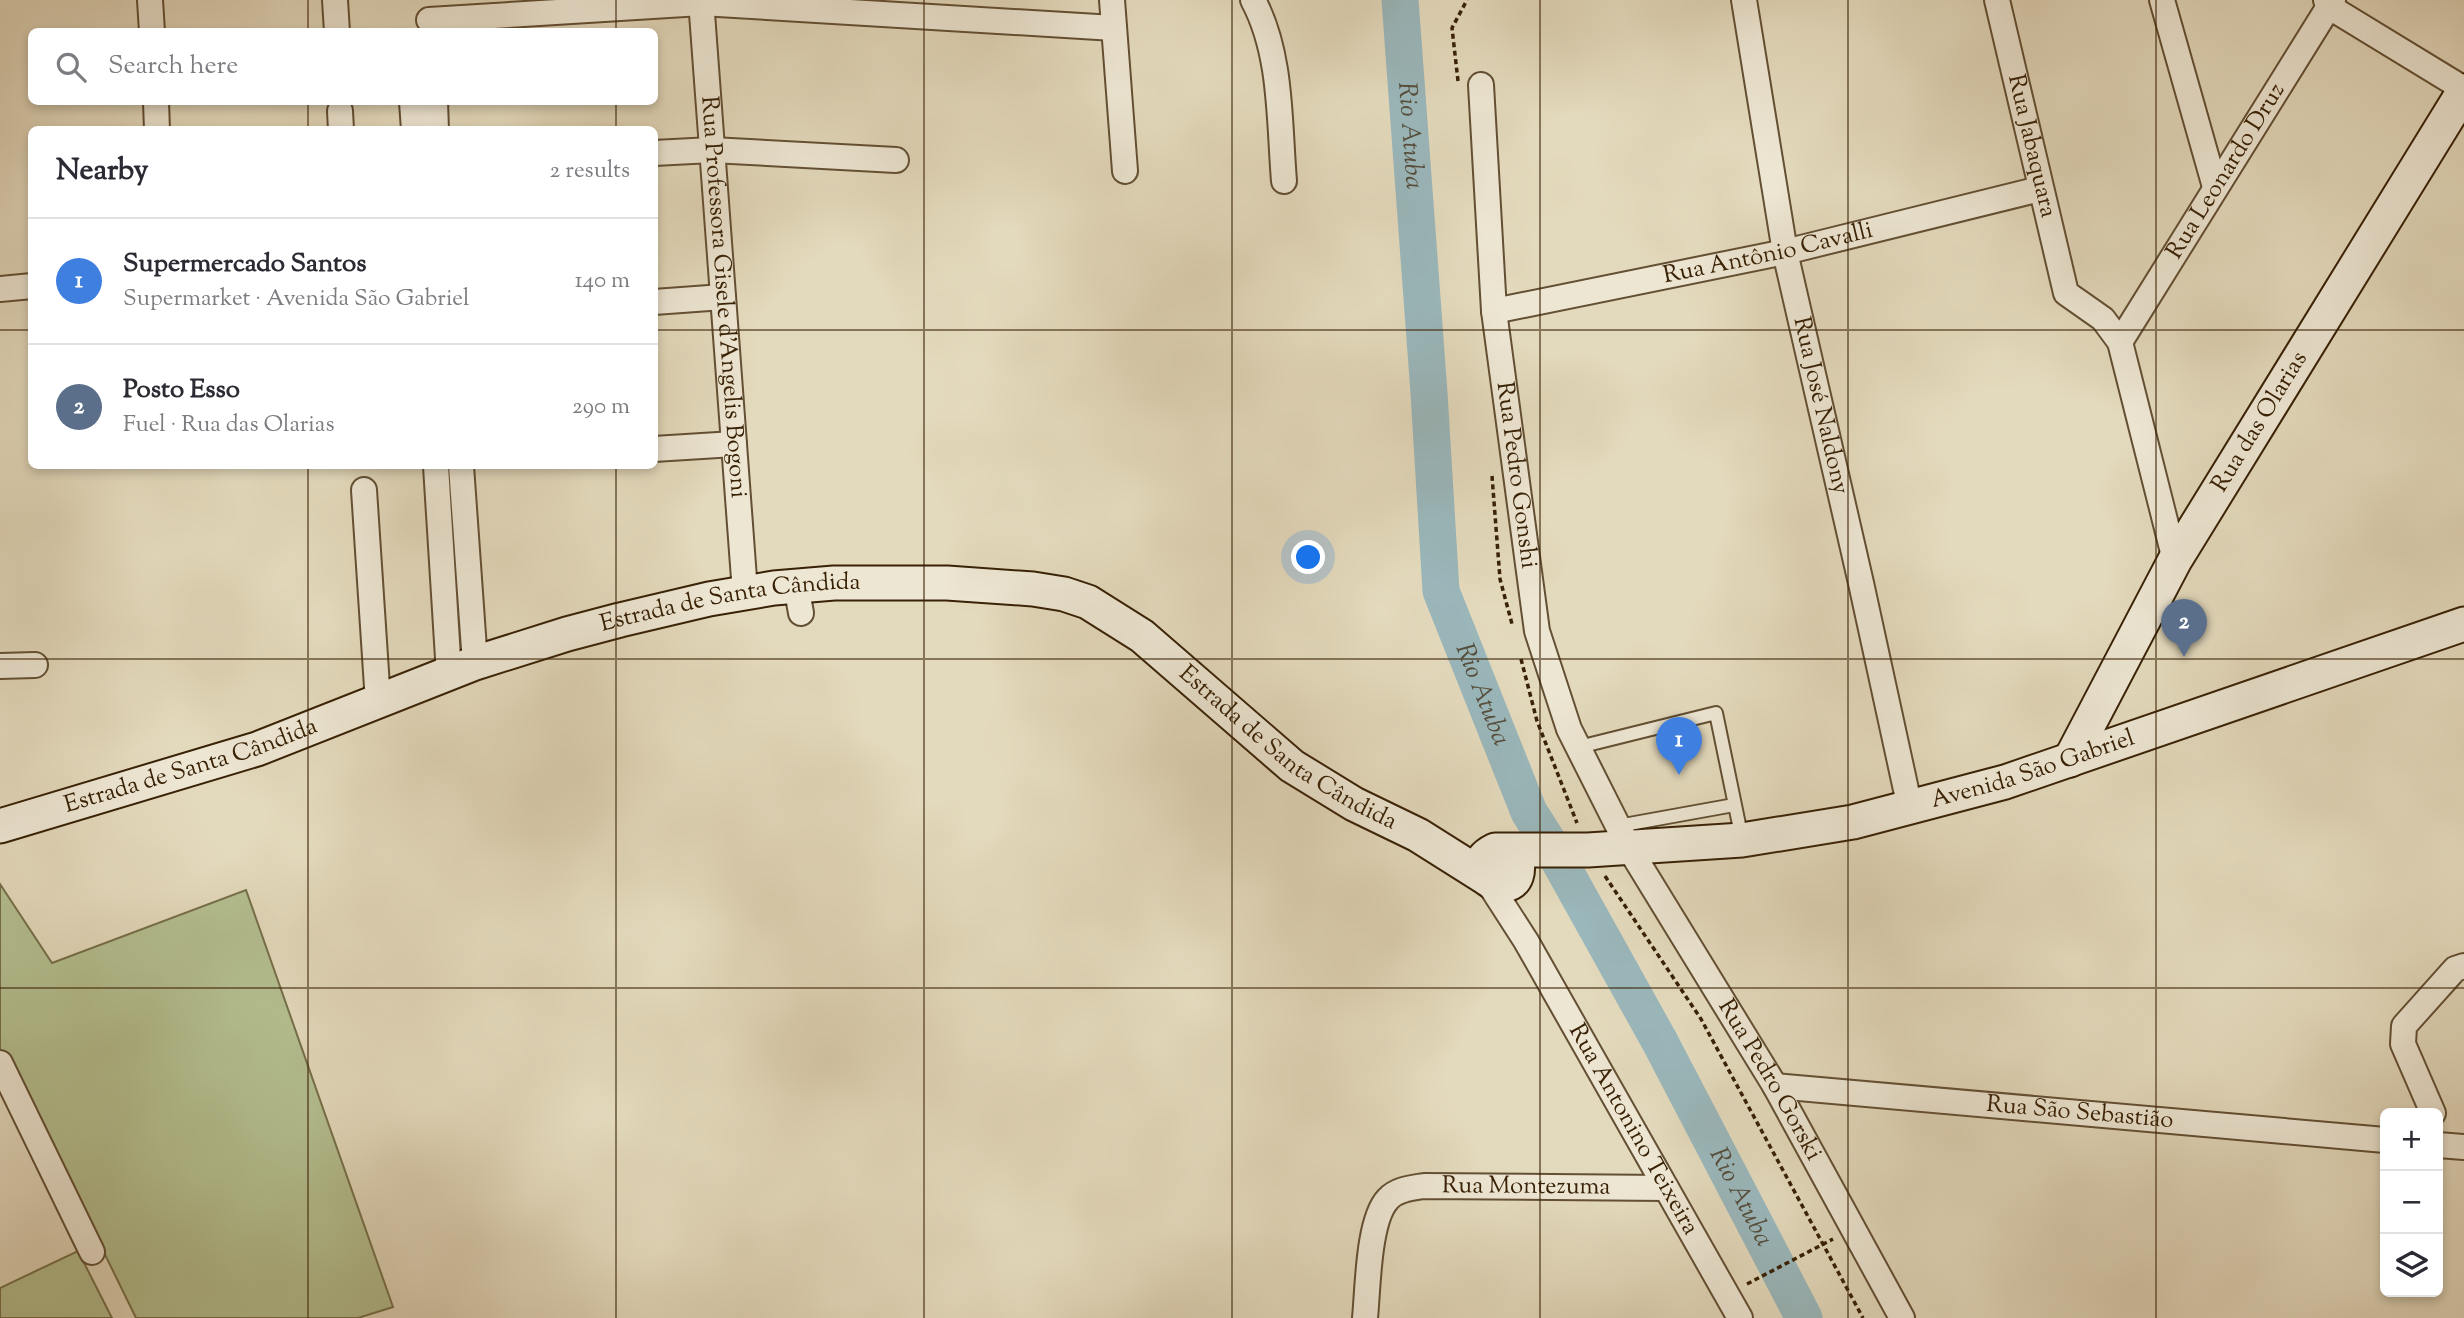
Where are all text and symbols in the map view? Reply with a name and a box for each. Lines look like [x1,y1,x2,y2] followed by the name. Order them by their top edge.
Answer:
[28,28,658,105] search box
[52,48,90,86] icon: search
[108,48,238,85] text: Search here
[1998,71,2065,221] street label: Rua Jabaquara
[2158,77,2294,266] street label: Rua Leonardo Druz
[1388,81,1432,191] water label: Rio Atuba
[691,95,755,500] street label: Rua Professora Gisele d'Angelis Bogoni
[56,150,148,193] text: Nearby
[550,155,630,188] text: 2 results
[1660,214,1877,293] street label: Rua Antônio Cavalli
[123,246,366,283] text: Supermercado Santos
[75,265,83,298] text: 1
[575,265,630,298] text: 140 m
[123,283,469,316] text: Supermarket · Avenida São Gabriel
[1783,314,1857,498] street label: Rua José Naldony
[2204,345,2316,499] street label: Rua das Olarias
[123,372,240,409] text: Posto Esso
[1487,380,1545,571] street label: Rua Pedro Gonshi
[74,391,84,424] text: 2
[572,391,630,424] text: 290 m
[123,409,335,442] text: Fuel · Rua das Olarias
[1291,540,1325,574] your location
[596,566,861,642] street label: Estrada de Santa Cândida
[2161,599,2207,657] pin: 2
[1445,638,1519,751] water label: Rio Atuba
[1171,658,1402,839] street label: Estrada de Santa Cândida
[60,710,323,823] street label: Estrada de Santa Cândida
[1656,717,1702,775] pin: 1
[1927,721,2140,818] street label: Avenida São Gabriel
[1709,993,1830,1167] street label: Rua Pedro Gorski
[1559,1018,1707,1242] street label: Rua Antonino Teixeira
[1985,1088,2175,1138] street label: Rua São Sebastião
[2380,1108,2443,1297] map controls
[2380,1108,2443,1171] button: +
[1700,1141,1782,1253] water label: Rio Atuba
[1442,1169,1611,1205] street label: Rua Montezuma
[2380,1171,2443,1234] button: −
[2380,1234,2443,1297] button: layers

